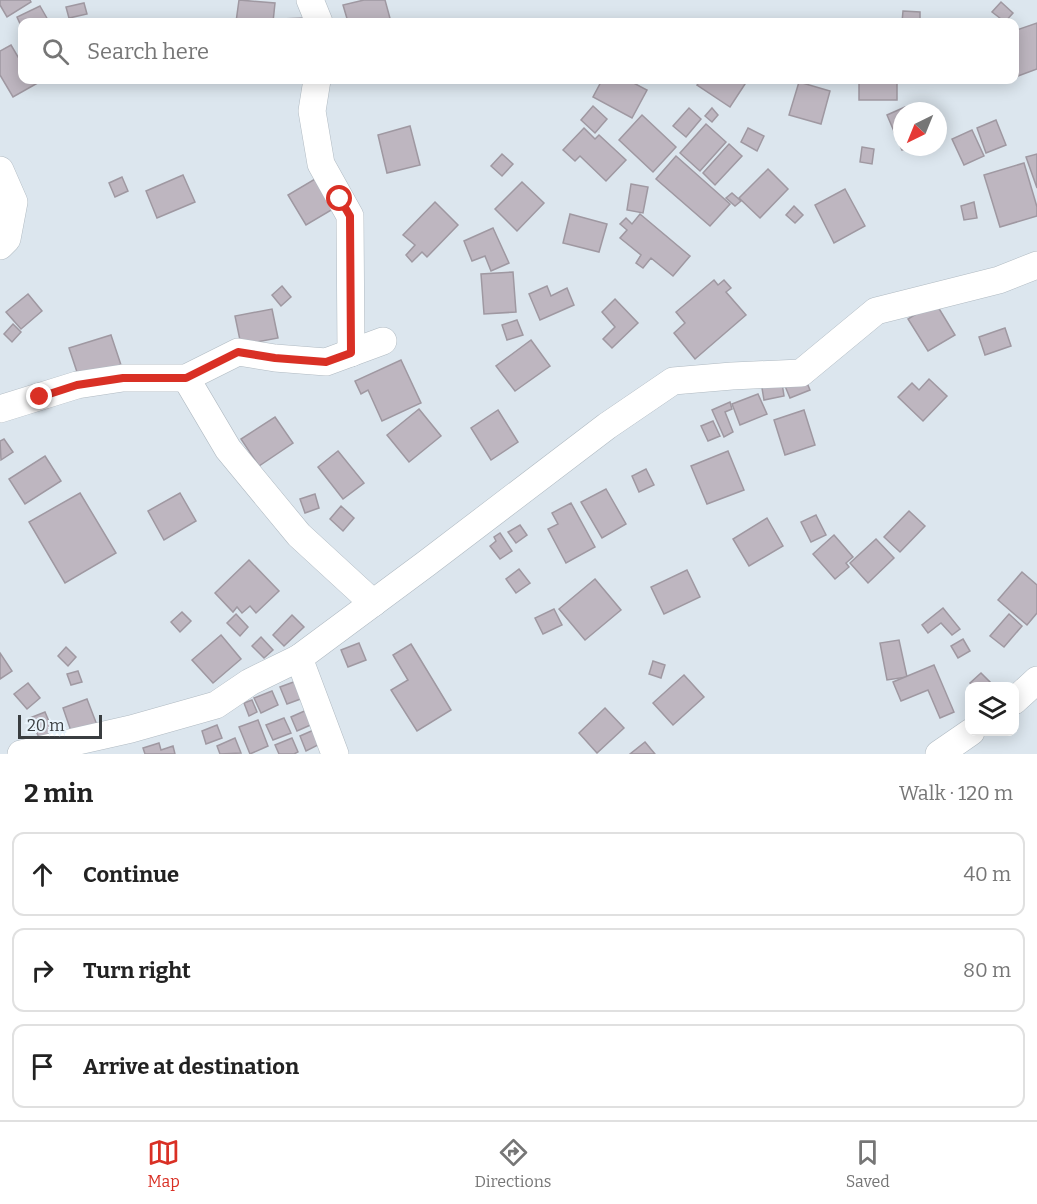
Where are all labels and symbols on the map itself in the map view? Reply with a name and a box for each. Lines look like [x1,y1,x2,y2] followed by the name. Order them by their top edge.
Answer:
[893,102,947,156] north arrow
[326,185,352,211] route start
[26,383,52,409] route end
[18,712,102,740] scale bar

